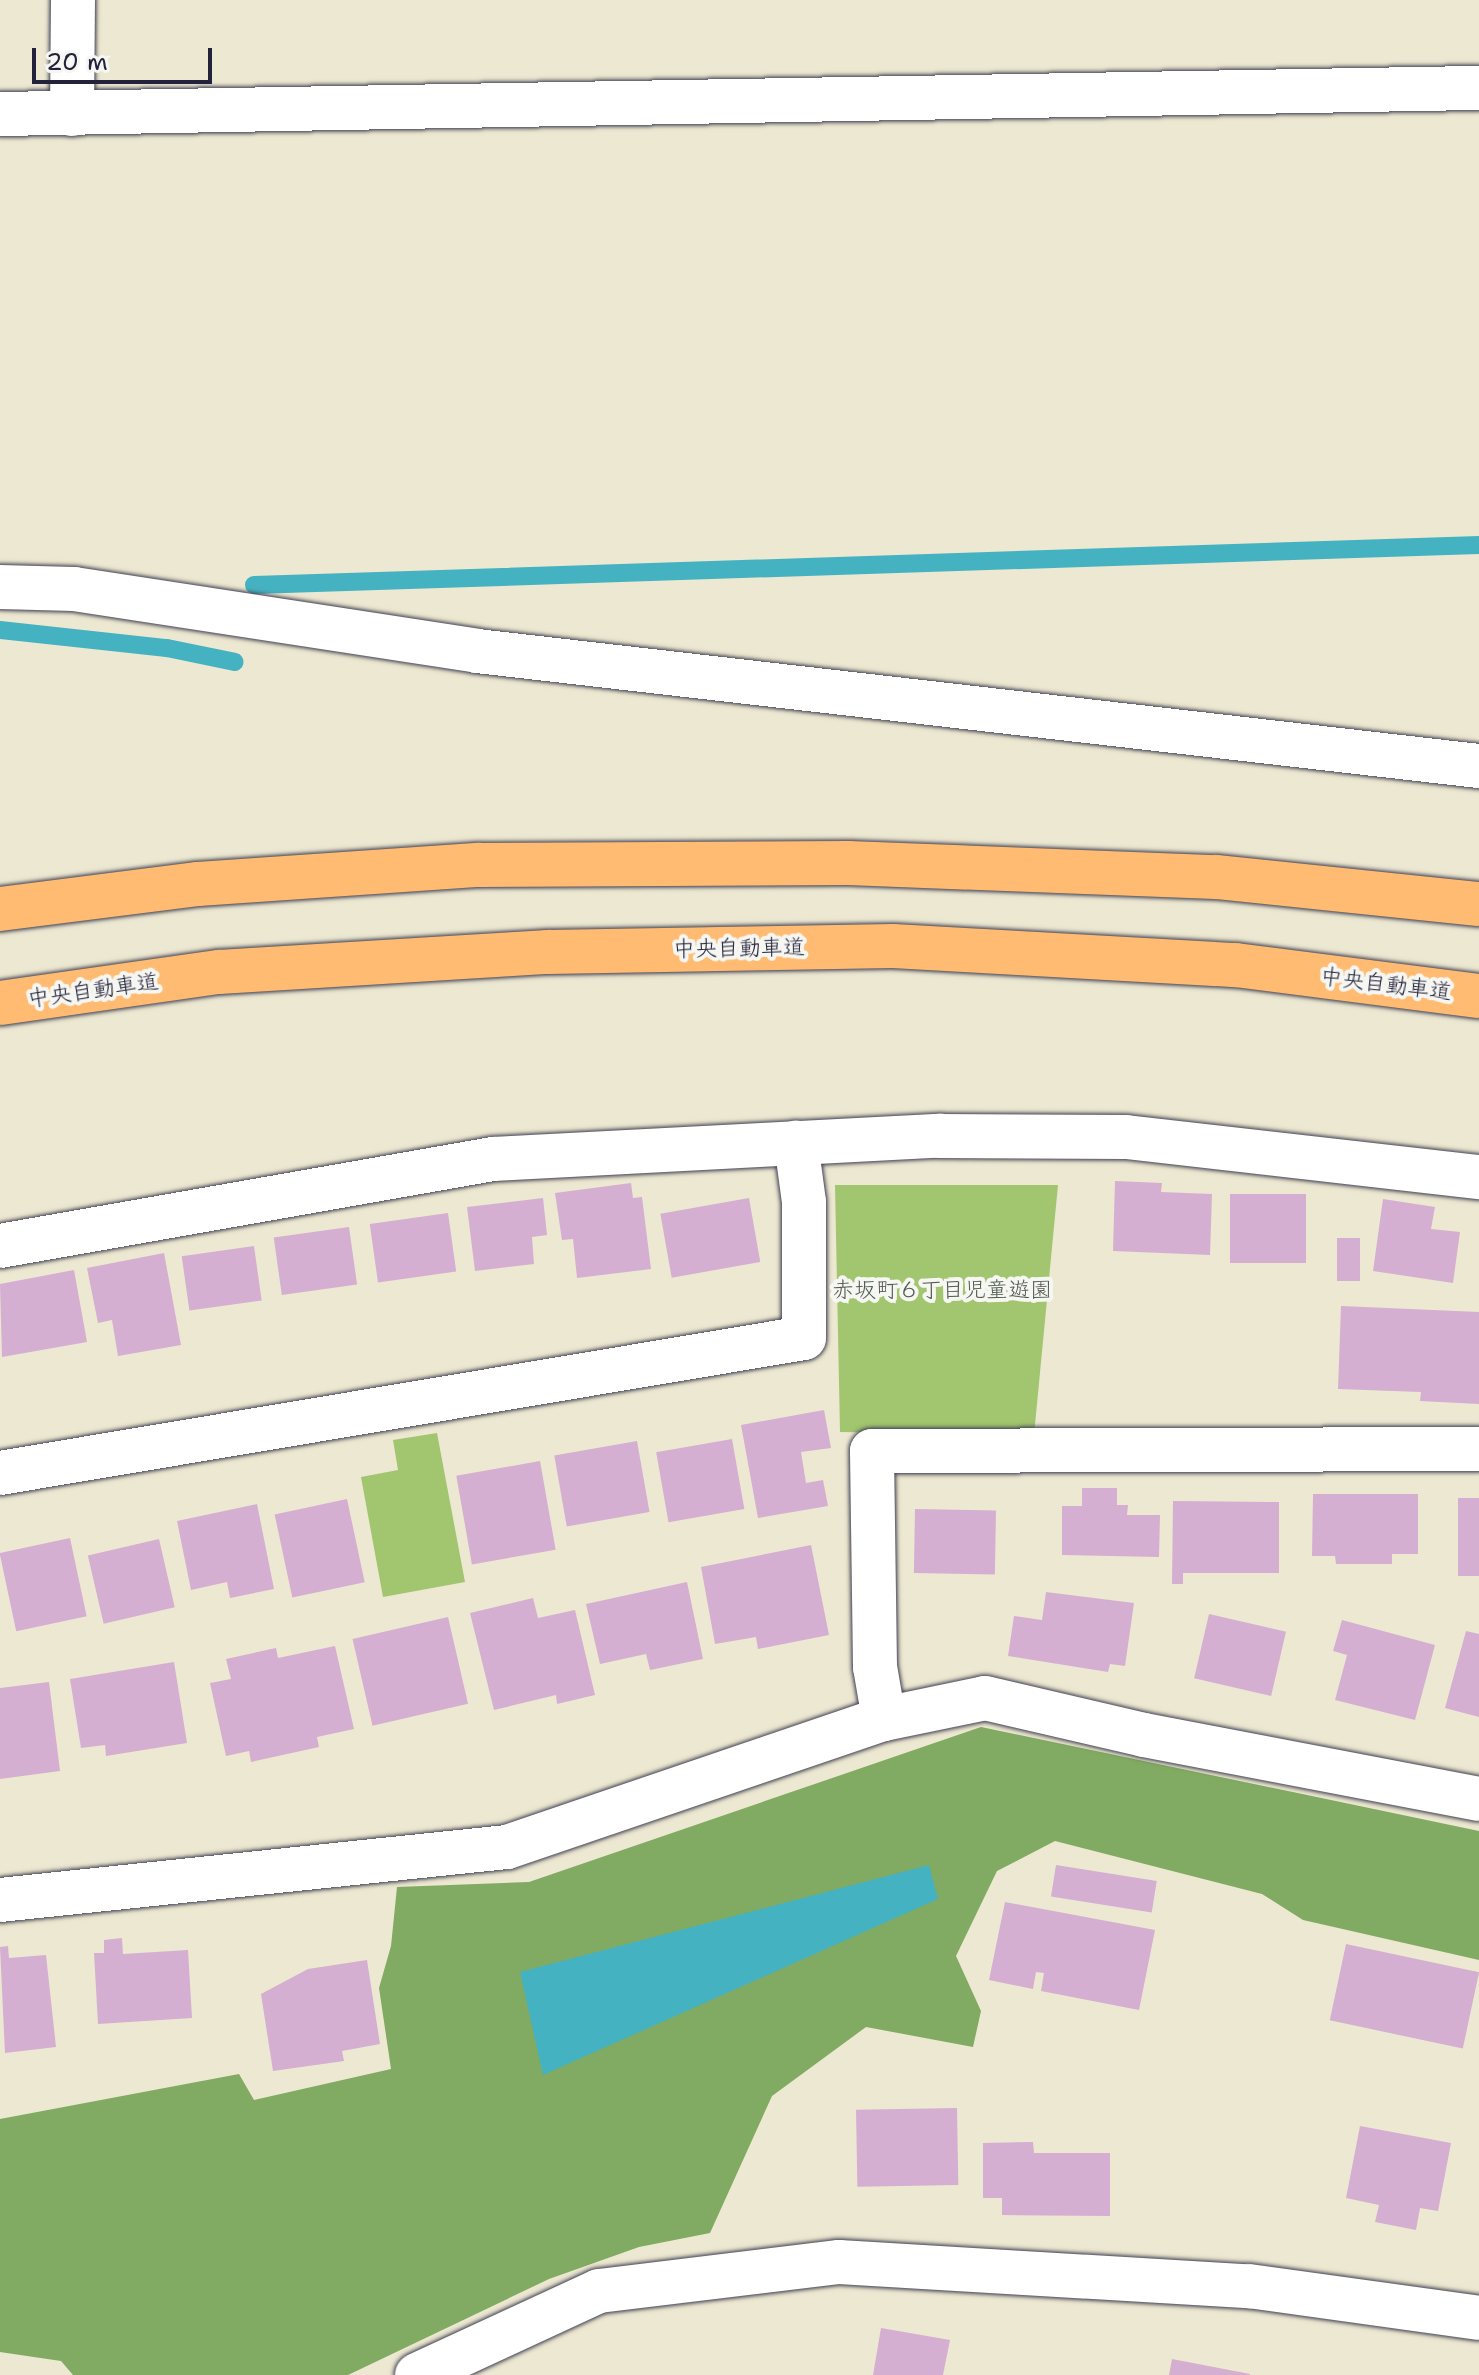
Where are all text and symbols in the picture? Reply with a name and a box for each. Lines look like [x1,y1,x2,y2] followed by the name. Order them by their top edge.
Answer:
[36,32,216,82] scale bar
[46,46,108,78] text: 20 m
[673,934,805,962] street label: 中央自動車道
[1319,963,1453,1005] street label: 中央自動車道
[26,968,160,1012] street label: 中央自動車道
[832,1277,1052,1303] park label: 赤坂町６丁目児童遊園

